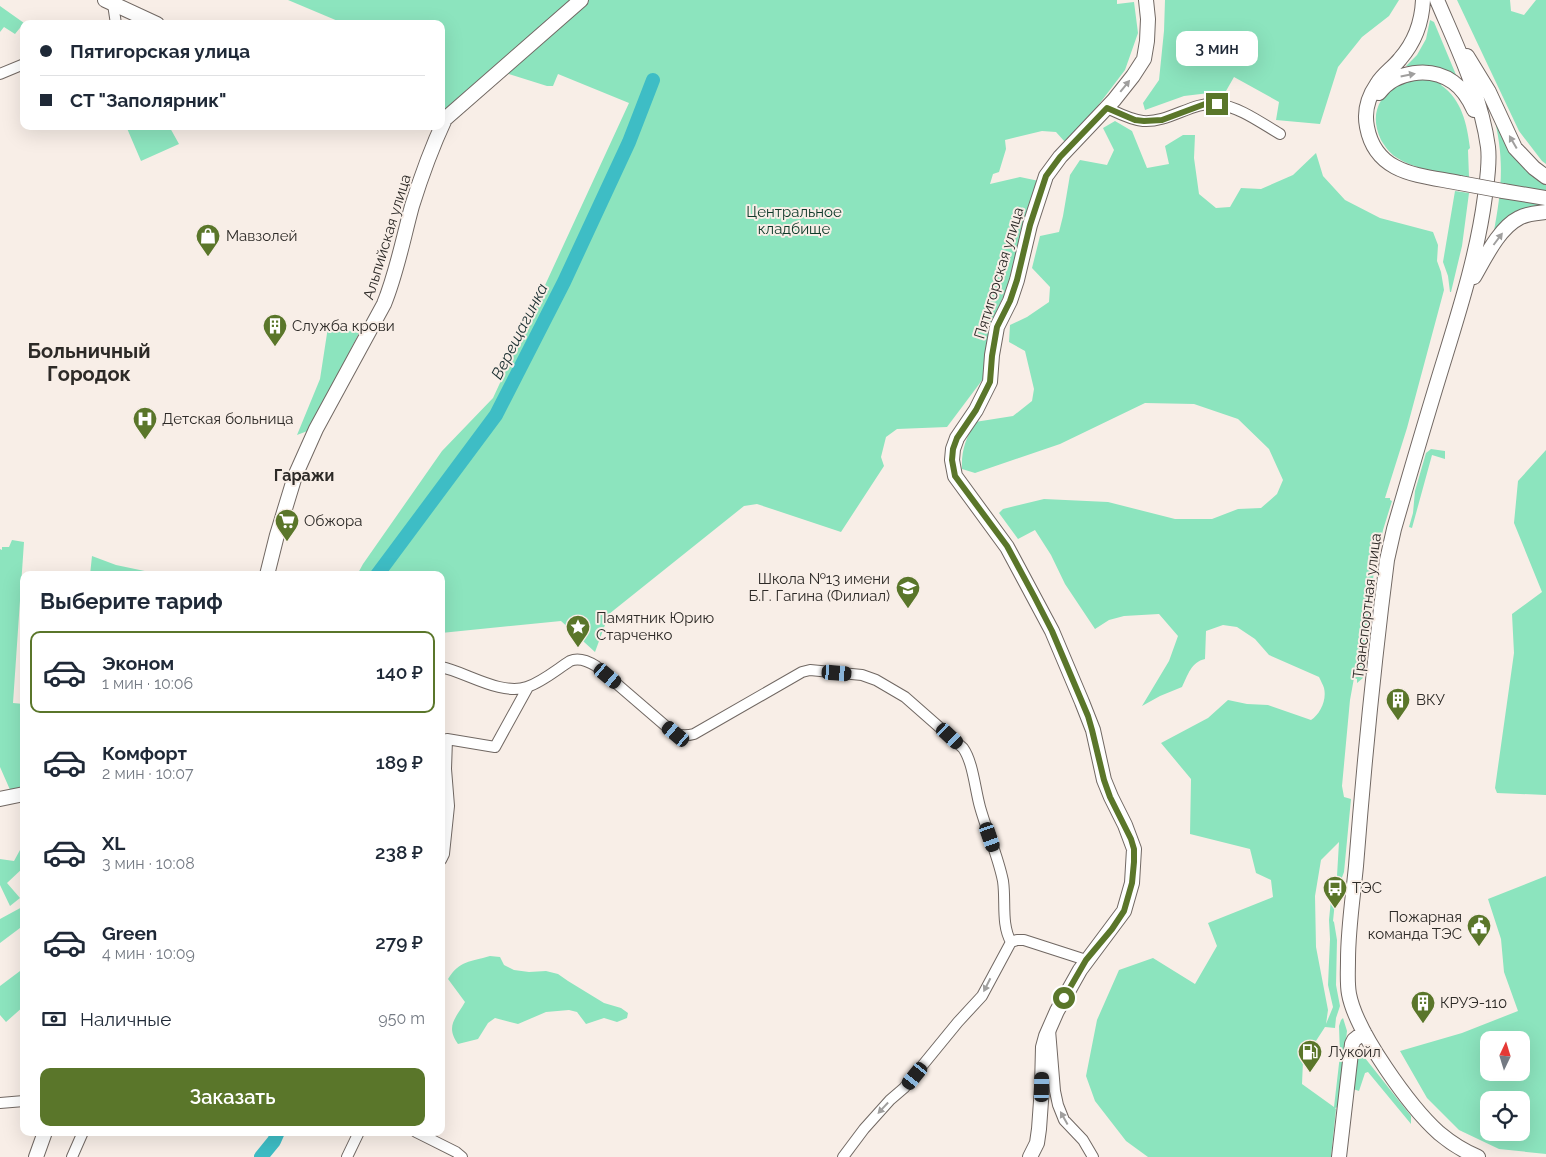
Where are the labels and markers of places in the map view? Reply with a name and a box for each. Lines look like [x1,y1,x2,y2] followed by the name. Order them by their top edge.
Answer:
[195,223,221,257] shop icon: Мавзолей
[226,227,297,245] place label: Мавзолей
[262,313,288,347] building icon: Служба крови
[292,317,395,335] place label: Служба крови
[132,406,158,440] hospital icon: Детская больница
[162,410,293,428] place label: Детская больница
[274,508,300,542] supermarket icon: Обжора
[304,512,362,530] place label: Обжора
[748,570,890,605] place label: Школа №13 имени Б.Г. Гагина (Филиал)
[895,575,921,609] school or university icon: Школа №13 имени Б.Г. Гагина (Филиал)
[596,609,714,644] place label: Памятник Юрию Старченко
[565,614,591,648] place icon: Памятник Юрию Старченко
[1385,687,1411,721] building icon: ВКУ
[1416,691,1446,709] place label: ВКУ
[1322,875,1348,909] bus stop icon: ТЭС
[1352,879,1382,897] place label: ТЭС
[1368,908,1462,943] place label: Пожарная команда ТЭС
[1466,913,1492,947] public building icon: Пожарная команда ТЭС
[1410,990,1436,1024] building icon: КРУЭ-110
[1440,994,1507,1012] place label: КРУЭ-110
[1297,1039,1323,1073] fuel station icon: Лукойл
[1328,1043,1381,1061] place label: Лукойл

